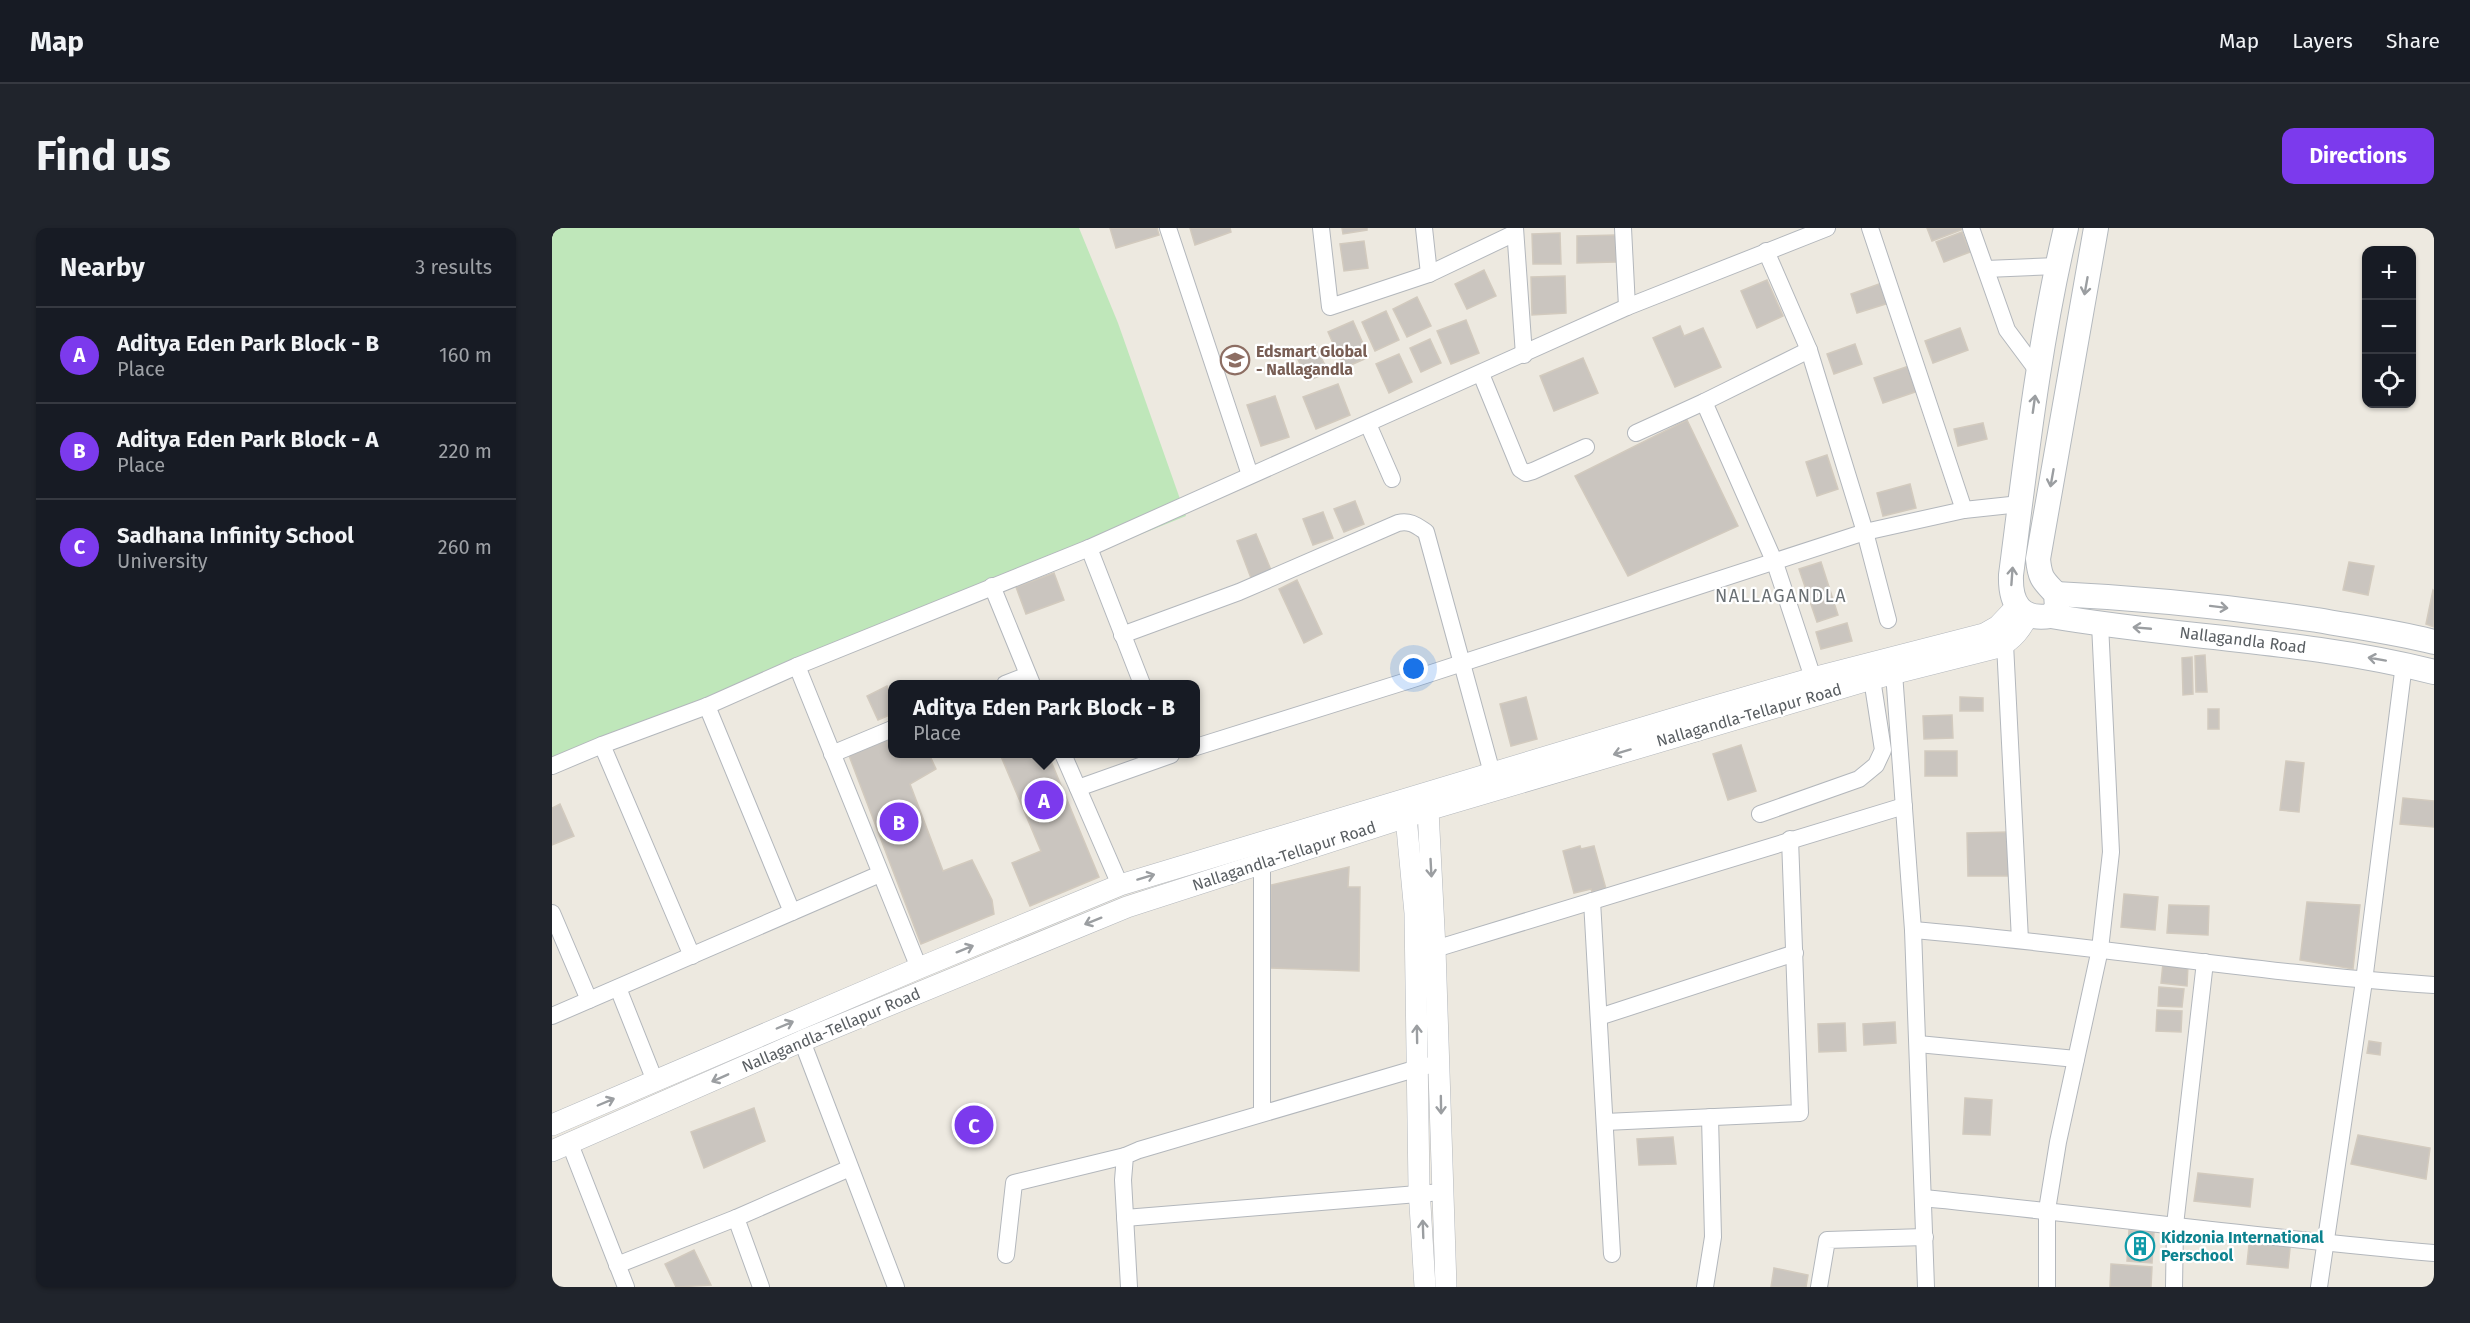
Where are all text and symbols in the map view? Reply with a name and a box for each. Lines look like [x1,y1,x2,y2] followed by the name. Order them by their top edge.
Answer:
[30,25,84,58] text: Map
[2219,28,2259,54] text: Map
[2292,28,2353,54] text: Layers
[2386,28,2440,54] text: Share
[2282,128,2434,184] button: Directions
[36,131,171,181] text: Find us
[2362,246,2416,408] map controls
[2362,246,2416,300] button: +
[60,252,145,283] text: Nearby
[415,255,492,279] text: 3 results
[2080,275,2091,295] one-way arrow
[2362,300,2416,354] button: −
[117,330,379,357] text: Aditya Eden Park Block - B
[1256,342,1367,379] place label: Edsmart Global - Nallagandla
[74,343,85,367] text: A
[439,343,492,367] text: 160 m
[1219,344,1251,376] school or university icon: Edsmart Global - Nallagandla
[2362,354,2416,408] button: locate
[117,357,165,381] text: Place
[2029,395,2040,414] one-way arrow
[117,426,379,453] text: Aditya Eden Park Block - A
[73,439,86,463] text: B
[439,439,492,463] text: 220 m
[117,453,165,477] text: Place
[2047,467,2058,487] one-way arrow
[117,522,354,549] text: Sadhana Infinity School
[74,535,85,559] text: C
[438,535,492,559] text: 260 m
[117,549,208,573] text: University
[2006,566,2017,586] one-way arrow
[1715,585,1847,607] district label: NALLAGANDLA
[2208,602,2228,613] one-way arrow
[2133,622,2153,633] one-way arrow
[2179,623,2307,657] street label: Nallagandla Road
[1399,654,1428,683] your location
[2368,654,2387,665] one-way arrow
[1654,679,1844,751] street label: Nallagandla-Tellapur Road
[888,680,1200,758] popup
[913,694,1175,721] text: Aditya Eden Park Block - B
[913,721,961,745] text: Place
[1613,747,1632,758] one-way arrow
[1024,778,1064,822] pin: A
[880,800,918,844] pin: B
[1190,817,1378,895] street label: Nallagandla-Tellapur Road
[1425,858,1436,878] one-way arrow
[1136,871,1155,882] one-way arrow
[1084,916,1103,927] one-way arrow
[955,943,973,954] one-way arrow
[739,984,923,1076] street label: Nallagandla-Tellapur Road
[775,1019,794,1030] one-way arrow
[1411,1024,1423,1044] one-way arrow
[711,1073,729,1084] one-way arrow
[1435,1095,1447,1115] one-way arrow
[596,1096,614,1107] one-way arrow
[954,1102,994,1148] pin: C
[1417,1219,1428,1239] one-way arrow
[2161,1228,2324,1265] place label: Kidzonia International Perschool
[2124,1230,2156,1262] building icon: Kidzonia International Perschool

